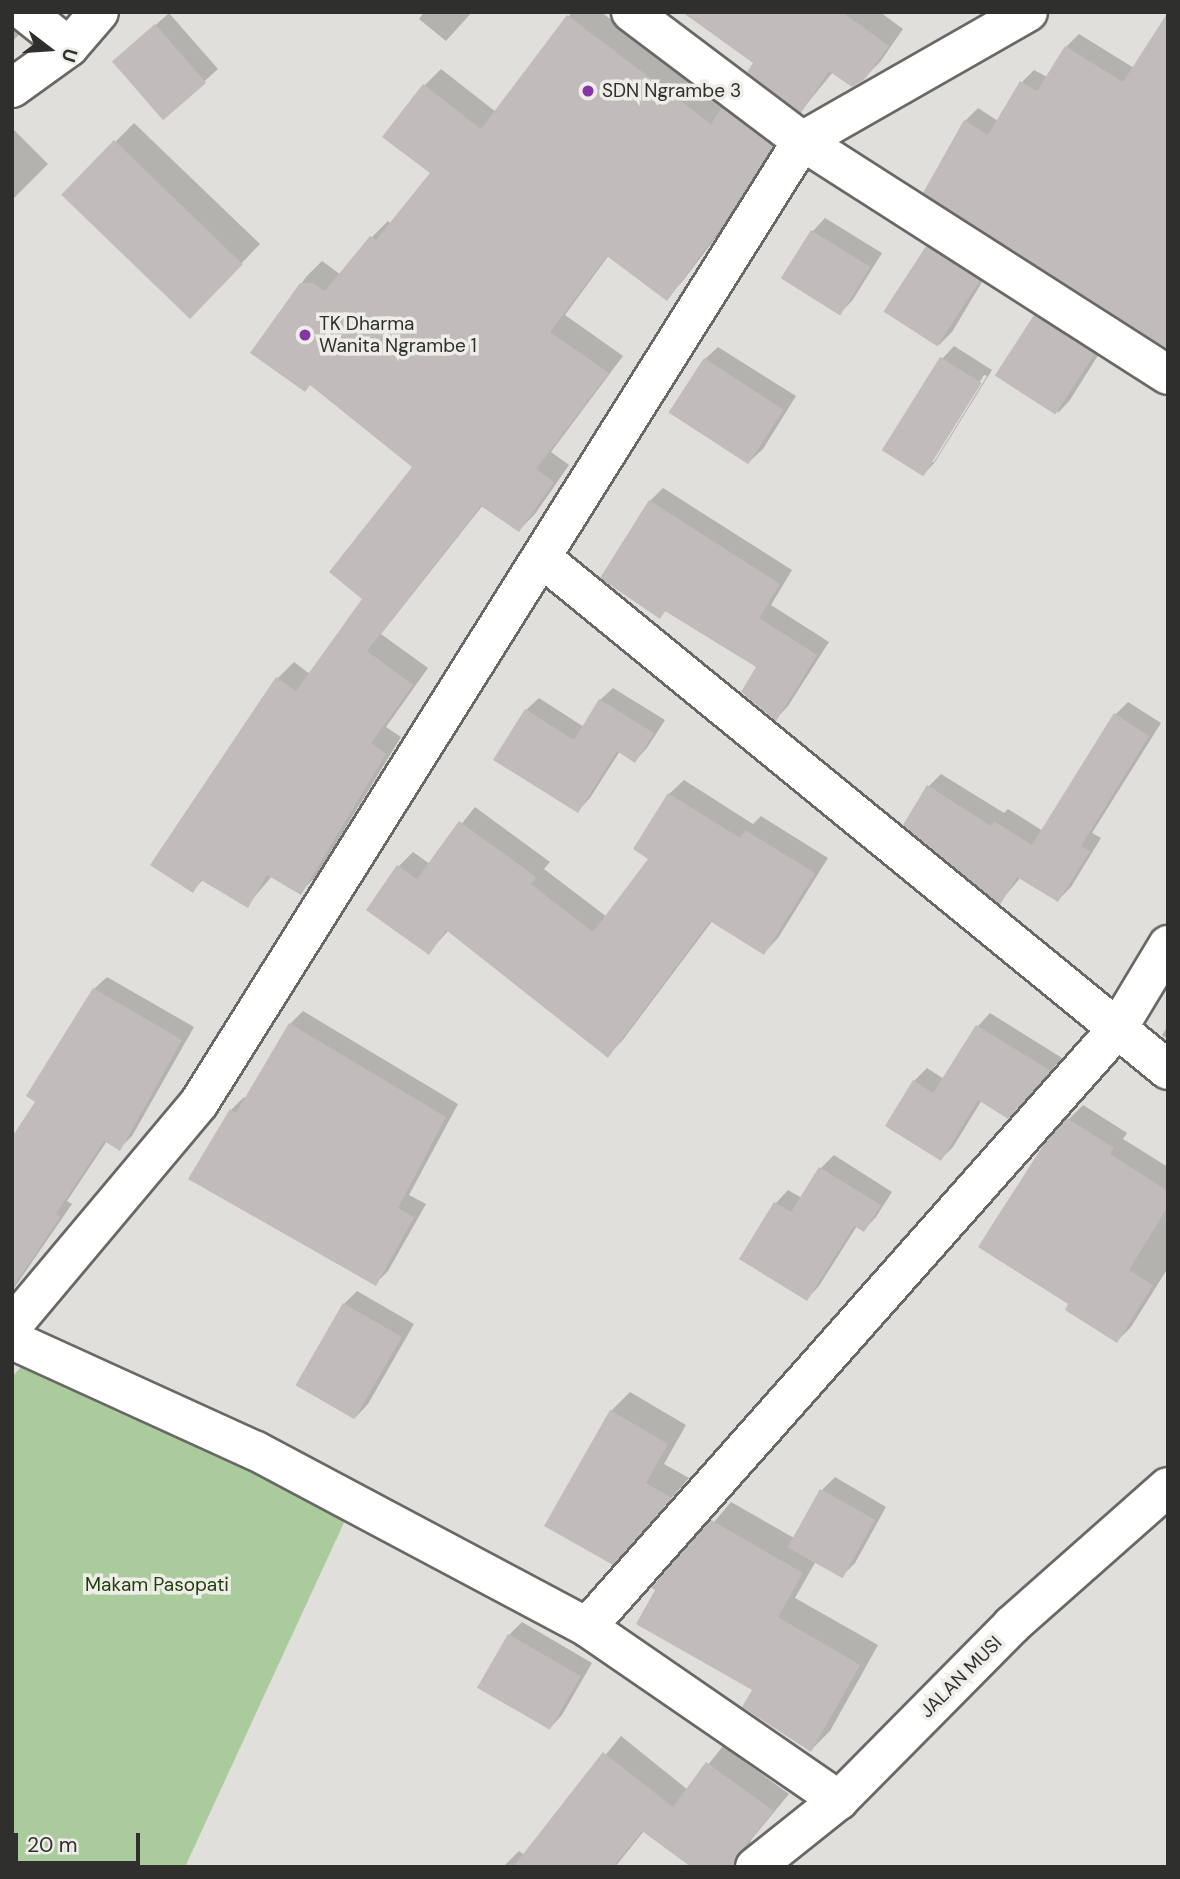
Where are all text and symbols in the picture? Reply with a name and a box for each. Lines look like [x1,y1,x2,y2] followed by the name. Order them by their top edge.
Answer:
[14,14,84,84] north arrow
[56,45,83,65] text: U
[602,80,741,102] place label: SDN Ngrambe 3
[580,83,596,99] marker: SDN Ngrambe 3
[319,313,477,357] place label: TK Dharma Wanita Ngrambe 1
[297,327,313,343] marker: TK Dharma Wanita Ngrambe 1
[85,1574,229,1596] park label: Makam Pasopati
[915,1631,1007,1723] street label: JALAN MUSI
[18,1820,144,1864] scale bar
[27,1831,78,1859] text: 20 m

